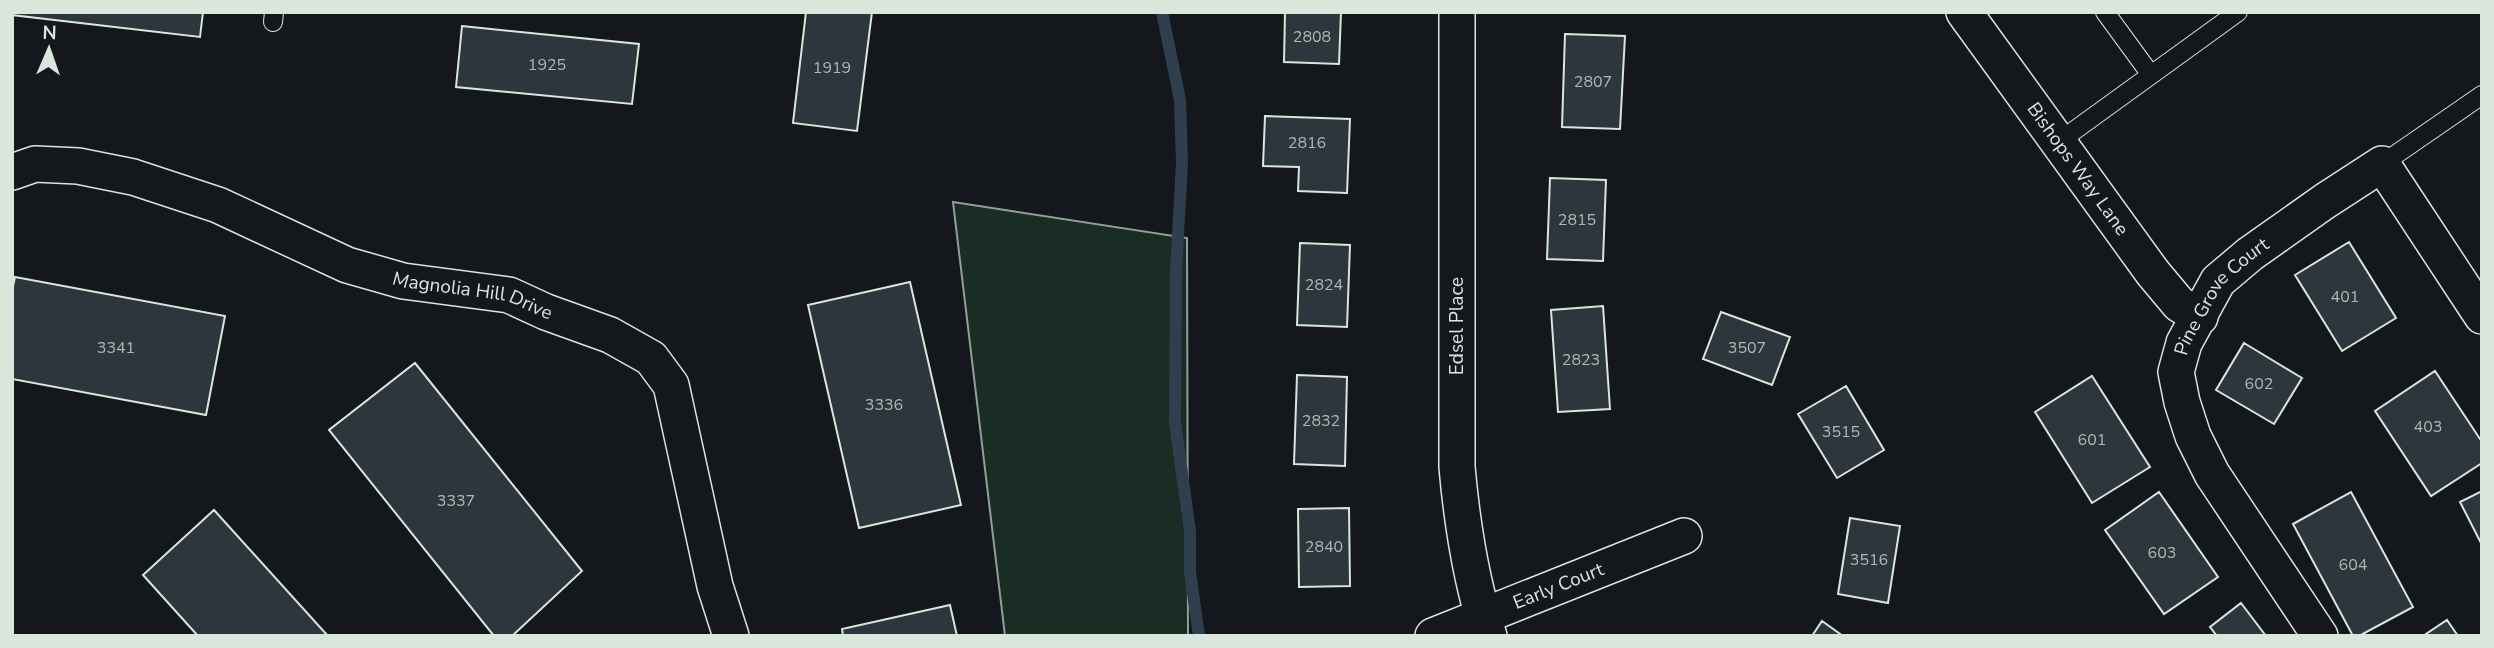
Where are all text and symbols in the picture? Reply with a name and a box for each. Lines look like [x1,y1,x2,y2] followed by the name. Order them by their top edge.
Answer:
[14,14,84,84] north arrow
[42,20,57,46] text: N
[1293,26,1331,48] house number: 2808
[528,54,566,76] house number: 1925
[813,57,851,79] house number: 1919
[1574,71,1612,93] house number: 2807
[2021,97,2135,241] street label: Bishops Way Lane
[1288,132,1326,154] house number: 2816
[1558,209,1596,231] house number: 2815
[2168,231,2274,358] street label: Pine Grove Court
[389,266,556,326] street label: Magnolia Hill Drive
[1305,274,1344,296] house number: 2824
[1444,277,1470,375] street label: Edsel Place
[2331,286,2359,308] house number: 401
[97,337,135,359] house number: 3341
[1728,337,1766,359] house number: 3507
[1562,349,1600,371] house number: 2823
[2245,373,2273,395] house number: 602
[865,394,903,416] house number: 3336
[1302,410,1340,432] house number: 2832
[2414,416,2442,438] house number: 403
[1822,421,1860,443] house number: 3515
[2078,429,2106,451] house number: 601
[437,490,475,512] house number: 3337
[1305,536,1343,558] house number: 2840
[2148,542,2176,564] house number: 603
[1850,549,1888,571] house number: 3516
[2339,554,2368,576] house number: 604
[1509,556,1608,616] street label: Early Court

